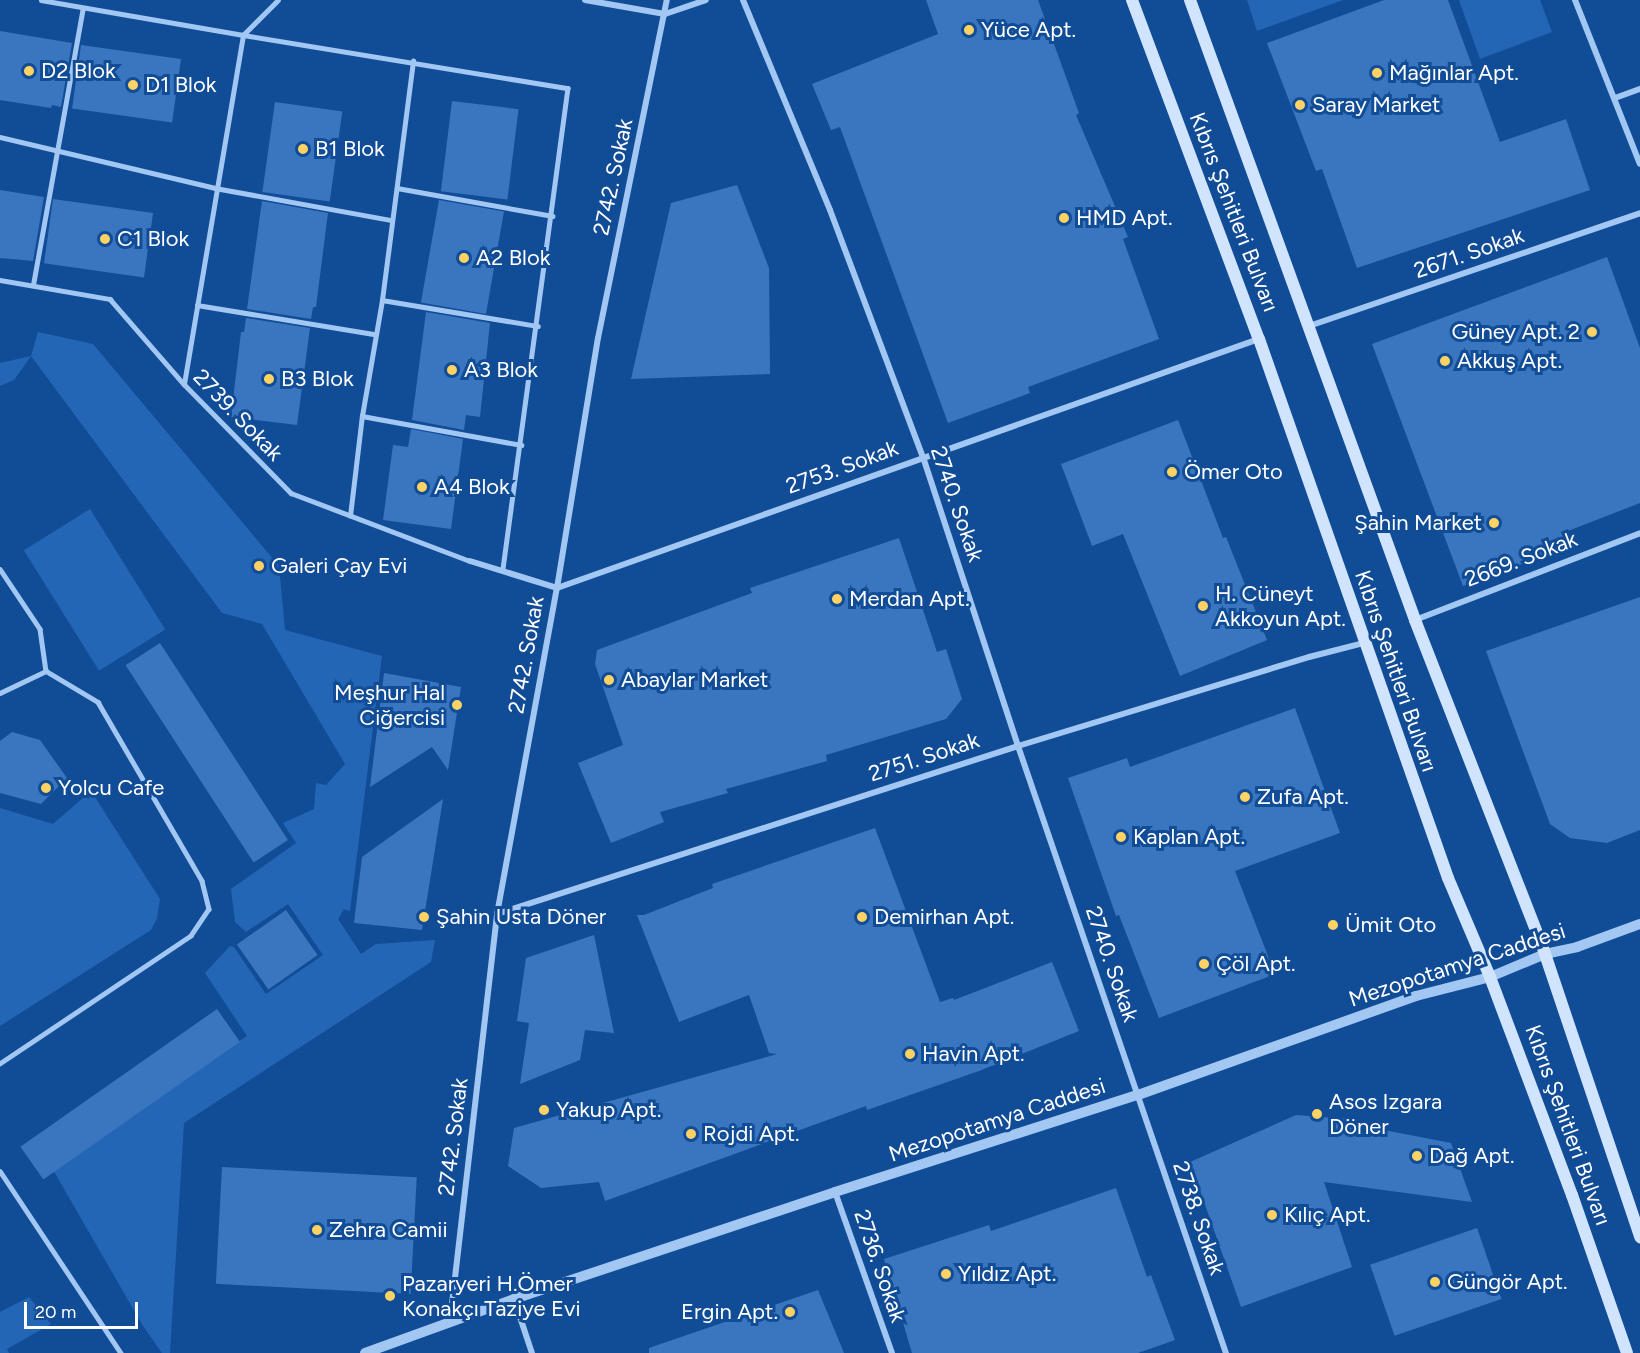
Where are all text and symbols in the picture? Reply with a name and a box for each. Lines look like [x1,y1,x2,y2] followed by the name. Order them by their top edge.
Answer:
[981,17,1076,43] place label: Yüce Apt.
[962,23,976,37] marker: Yüce Apt.
[41,58,116,84] place label: D2 Blok
[1389,60,1519,86] place label: Mağınlar Apt.
[22,64,36,78] marker: D2 Blok
[1370,66,1384,80] marker: Mağınlar Apt.
[145,72,216,98] place label: D1 Blok
[126,78,140,92] marker: D1 Blok
[1312,92,1440,118] place label: Saray Market
[1293,98,1307,112] marker: Saray Market
[1184,109,1284,315] street label: Kıbrıs Şehitleri Bulvarı
[588,116,638,238] street label: 2742. Sokak
[315,136,385,162] place label: B1 Blok
[296,142,310,156] marker: B1 Blok
[1076,205,1172,231] place label: HMD Apt.
[1057,211,1071,225] marker: HMD Apt.
[1411,222,1527,284] street label: 2671. Sokak
[117,226,189,252] place label: C1 Blok
[98,232,112,246] marker: C1 Blok
[476,245,550,271] place label: A2 Blok
[457,251,471,265] marker: A2 Blok
[1451,319,1580,345] place label: Güney Apt. 2
[1585,325,1599,339] marker: Güney Apt. 2
[1457,348,1562,374] place label: Akkuş Apt.
[1438,354,1452,368] marker: Akkuş Apt.
[464,357,538,383] place label: A3 Blok
[445,363,459,377] marker: A3 Blok
[188,364,288,466] street label: 2739. Sokak
[281,366,354,392] place label: B3 Blok
[262,372,276,386] marker: B3 Blok
[782,435,902,499] street label: 2753. Sokak
[925,443,989,565] street label: 2740. Sokak
[1184,459,1283,485] place label: Ömer Oto
[1165,465,1179,479] marker: Ömer Oto
[434,474,510,500] place label: A4 Blok
[415,480,429,494] marker: A4 Blok
[1354,510,1482,536] place label: Şahin Market
[1487,516,1501,530] marker: Şahin Market
[1461,525,1581,593] street label: 2669. Sokak
[271,553,407,579] place label: Galeri Çay Evi
[252,559,266,573] marker: Galeri Çay Evi
[1349,567,1443,775] street label: Kıbrıs Şehitleri Bulvarı
[1215,580,1346,632] place label: H. Cüneyt Akkoyun Apt.
[849,586,970,612] place label: Merdan Apt.
[830,592,844,606] marker: Merdan Apt.
[503,594,549,716] street label: 2742. Sokak
[1196,599,1210,613] marker: H. Cüneyt Akkoyun Apt.
[621,667,768,693] place label: Abaylar Market
[602,673,616,687] marker: Abaylar Market
[334,679,445,730] place label: Meşhur Hal Ciğercisi
[450,698,464,712] marker: Meşhur Hal Ciğercisi
[865,727,983,787] street label: 2751. Sokak
[58,775,164,801] place label: Yolcu Cafe
[39,781,53,795] marker: Yolcu Cafe
[1257,784,1349,810] place label: Zufa Apt.
[1238,790,1252,804] marker: Zufa Apt.
[1133,824,1245,850] place label: Kaplan Apt.
[1114,830,1128,844] marker: Kaplan Apt.
[1080,903,1144,1025] street label: 2740. Sokak
[436,904,606,930] place label: Şahin Usta Döner
[874,904,1014,930] place label: Demirhan Apt.
[417,910,431,924] marker: Şahin Usta Döner
[855,910,869,924] marker: Demirhan Apt.
[1345,912,1436,938] place label: Ümit Oto
[1345,917,1569,1013] street label: Mezopotamya Caddesi
[1326,918,1340,932] marker: Ümit Oto
[1216,951,1296,977] place label: Çöl Apt.
[1197,957,1211,971] marker: Çöl Apt.
[1519,1021,1617,1229] street label: Kıbrıs Şehitleri Bulvarı
[922,1041,1025,1067] place label: Havin Apt.
[903,1047,917,1061] marker: Havin Apt.
[885,1072,1109,1168] street label: Mezopotamya Caddesi
[433,1076,473,1198] street label: 2742. Sokak
[1329,1088,1442,1140] place label: Asos Izgara Döner
[556,1097,661,1123] place label: Yakup Apt.
[537,1103,551,1117] marker: Yakup Apt.
[1310,1107,1324,1121] marker: Asos Izgara Döner
[703,1121,800,1147] place label: Rojdi Apt.
[684,1127,698,1141] marker: Rojdi Apt.
[1429,1143,1514,1169] place label: Dağ Apt.
[1410,1149,1424,1163] marker: Dağ Apt.
[1167,1158,1231,1278] street label: 2738. Sokak
[1284,1202,1371,1228] place label: Kılıç Apt.
[848,1206,912,1326] street label: 2736. Sokak
[1265,1208,1279,1222] marker: Kılıç Apt.
[329,1217,447,1243] place label: Zehra Camii
[310,1223,324,1237] marker: Zehra Camii
[958,1261,1056,1287] place label: Yıldız Apt.
[939,1267,953,1281] marker: Yıldız Apt.
[1447,1269,1568,1295] place label: Güngör Apt.
[402,1270,581,1322] place label: Pazaryeri H.Ömer Konakçı Taziye Evi
[1428,1275,1442,1289] marker: Güngör Apt.
[383,1289,397,1303] marker: Pazaryeri H.Ömer Konakçı Taziye Evi
[27,1290,141,1328] scale bar
[681,1299,778,1325] place label: Ergin Apt.
[35,1301,76,1323] text: 20 m
[783,1305,797,1319] marker: Ergin Apt.

